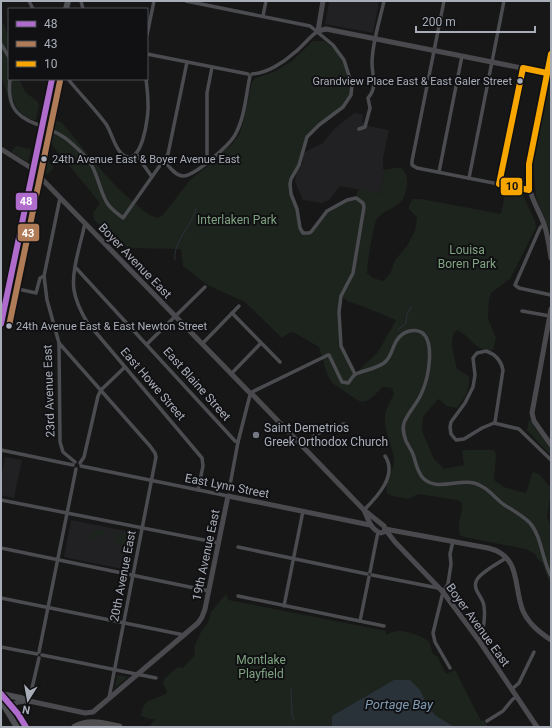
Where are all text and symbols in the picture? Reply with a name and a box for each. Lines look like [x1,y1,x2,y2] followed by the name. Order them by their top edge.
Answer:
[8,8,148,80] legend
[416,8,535,34] scale bar
[422,15,456,29] text: 200 m
[44,17,58,31] text: 48
[44,37,58,51] text: 43
[44,57,58,71] text: 10
[312,75,512,88] place label: Grandview Place East & East Galer Street
[515,76,525,86] marker: Grandview Place East & East Galer Street
[52,153,240,166] place label: 24th Avenue East & Boyer Avenue East
[39,154,49,164] marker: 24th Avenue East & Boyer Avenue East
[500,177,523,196] line badge: 10
[506,180,518,193] text: 10
[15,192,38,211] line badge: 48
[20,195,32,208] text: 48
[197,213,278,227] park label: Interlaken Park
[96,221,174,301] street label: Boyer Avenue East
[17,223,40,242] line badge: 43
[22,227,34,240] text: 43
[438,243,497,271] park label: Louisa Boren Park
[16,320,207,333] place label: 24th Avenue East & East Newton Street
[4,321,14,331] marker: 24th Avenue East & East Newton Street
[40,344,58,438] street label: 23rd Avenue East
[160,344,234,424] street label: East Blaine Street
[118,345,188,423] street label: East Howe Street
[264,421,388,449] place label: Saint Demetrios Greek Orthodox Church
[251,430,261,440] marker: Saint Demetrios Greek Orthodox Church
[184,471,270,501] street label: East Lynn Street
[190,508,222,602] street label: 19th Avenue East
[107,529,139,623] street label: 20th Avenue East
[443,581,513,669] street label: Boyer Avenue East
[236,653,286,681] park label: Montlake Playfield
[8,680,48,720] north arrow
[365,697,434,712] water label: Portage Bay
[21,702,31,716] text: N

